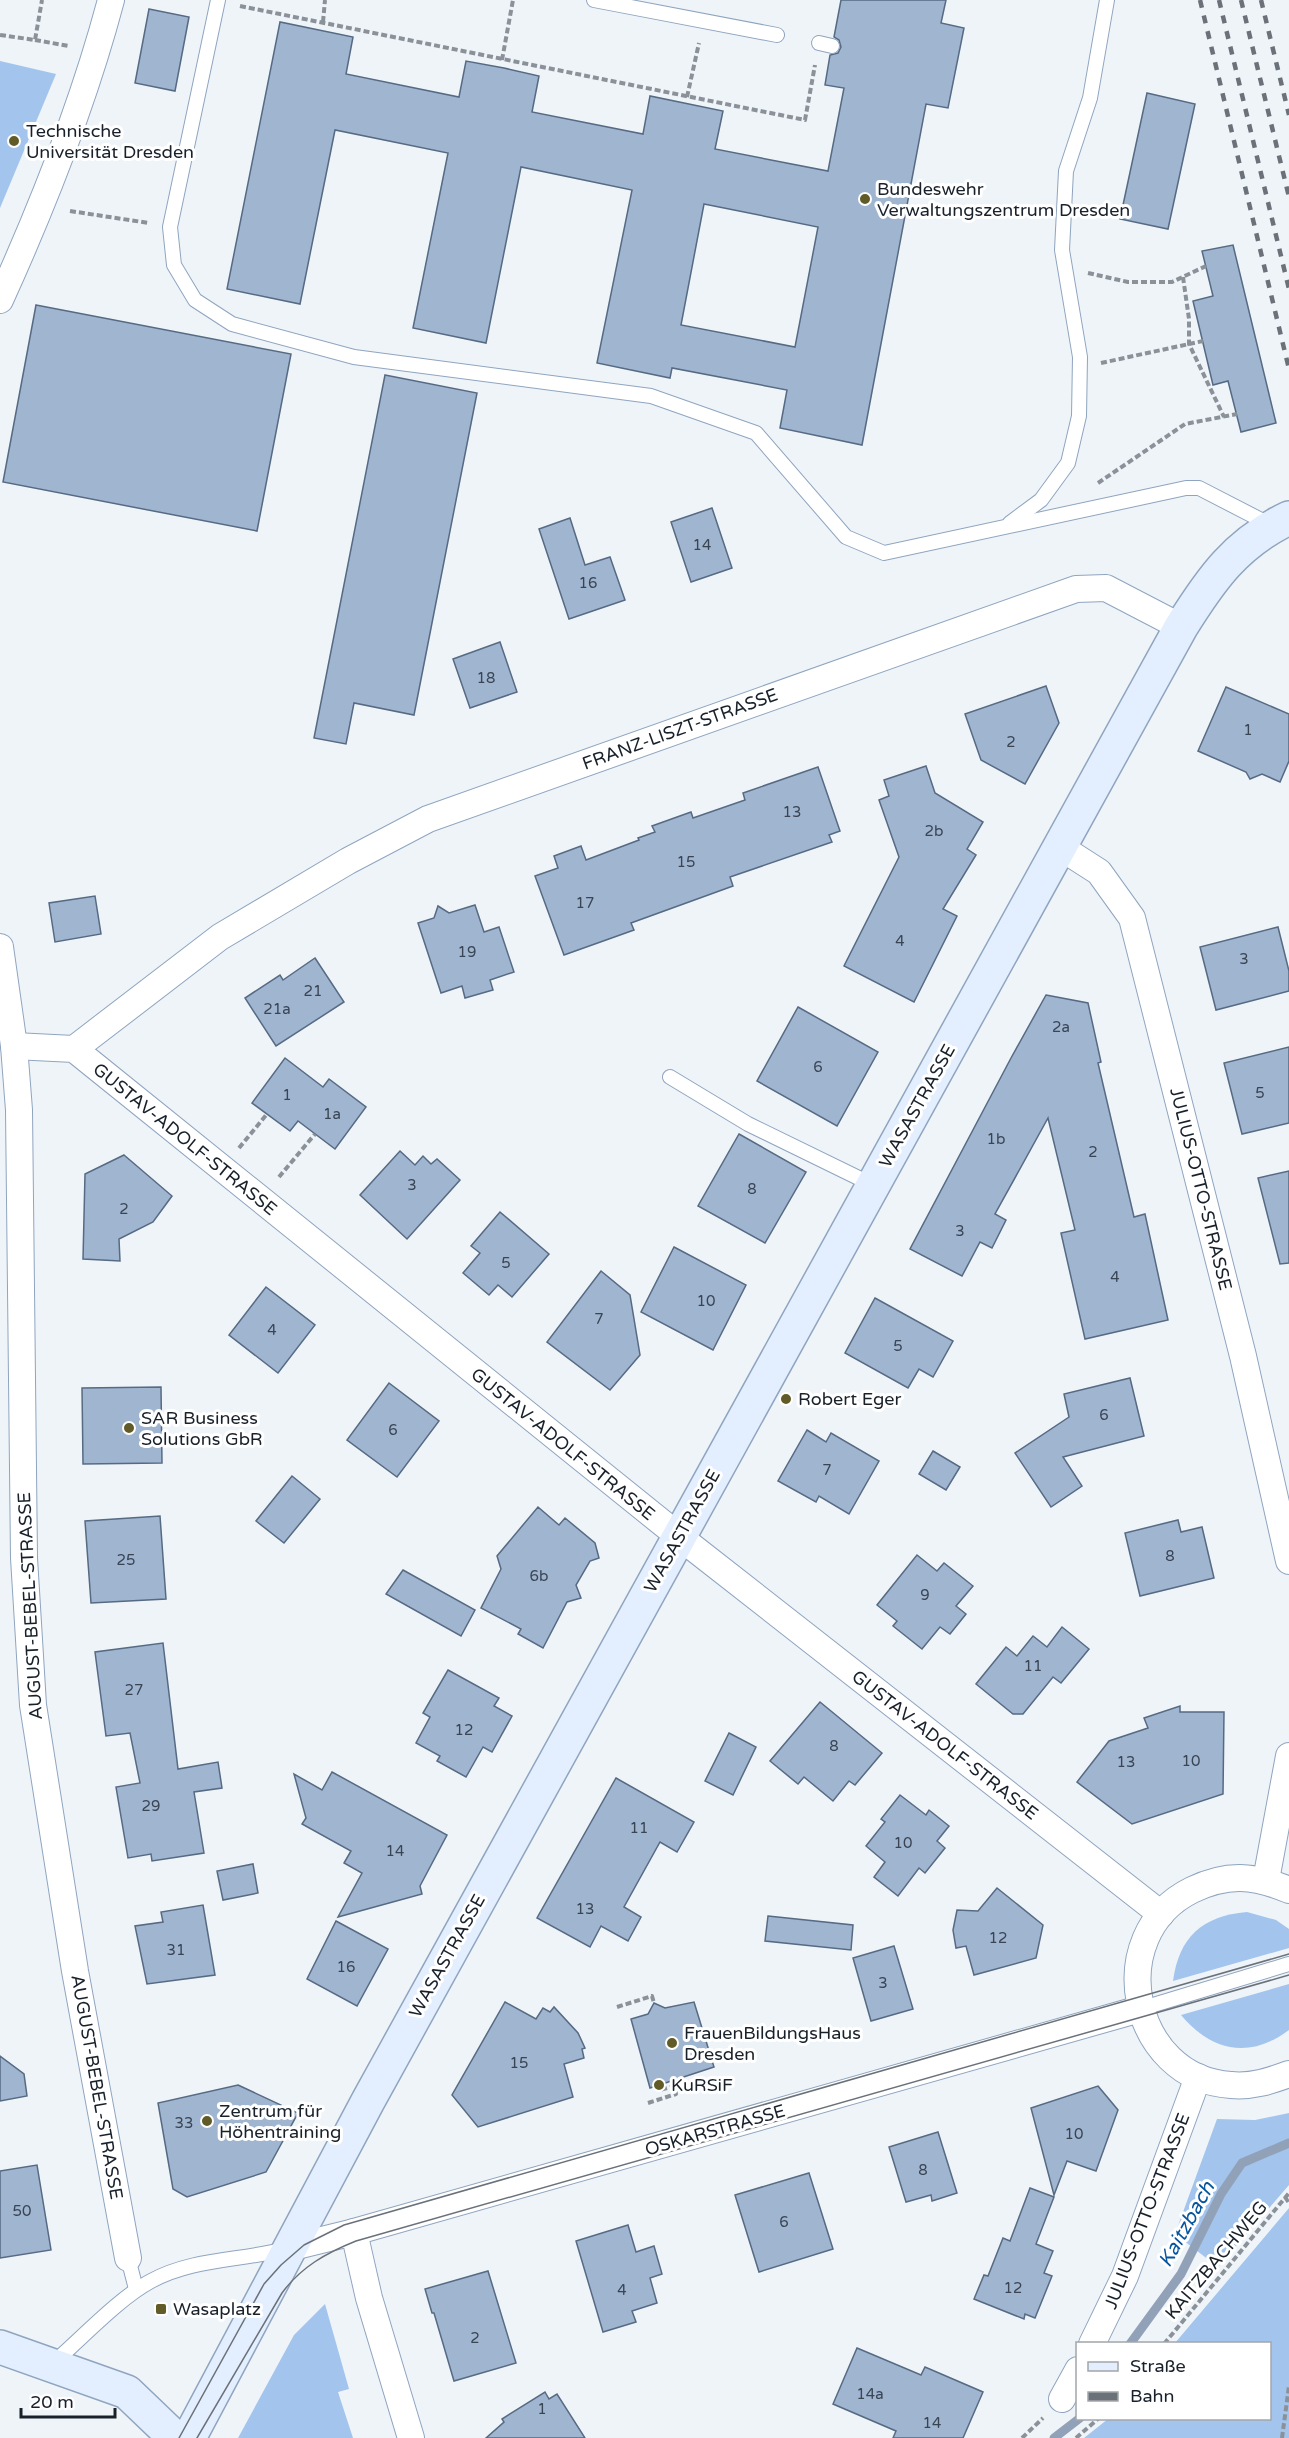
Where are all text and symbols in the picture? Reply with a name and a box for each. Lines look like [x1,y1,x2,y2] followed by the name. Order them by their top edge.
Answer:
[26,120,194,163] place label: Technische Universität Dresden
[7,134,21,148] marker: Technische Universität Dresden
[877,178,1130,221] place label: Bundeswehr Verwaltungszentrum Dresden
[858,192,872,206] marker: Bundeswehr Verwaltungszentrum Dresden
[693,536,711,554] house number: 14
[579,574,597,592] house number: 16
[477,669,495,687] house number: 18
[579,683,781,775] street label: FRANZ-LISZT-STRASSE
[1243,721,1253,739] house number: 1
[1006,733,1016,751] house number: 2
[783,803,801,821] house number: 13
[925,822,943,840] house number: 2b
[677,853,695,871] house number: 15
[576,894,594,912] house number: 17
[895,932,905,950] house number: 4
[458,943,476,961] house number: 19
[1239,950,1249,968] house number: 3
[304,982,322,1000] house number: 21
[263,1000,291,1018] house number: 21a
[1052,1018,1070,1036] house number: 2a
[874,1041,960,1171] street label: WASASTRASSE
[89,1058,281,1220] street label: GUSTAV-ADOLF-STRASSE
[813,1058,823,1076] house number: 6
[1255,1084,1265,1102] house number: 5
[1165,1085,1237,1293] street label: JULIUS-OTTO-STRASSE
[282,1086,292,1104] house number: 1
[323,1105,341,1123] house number: 1a
[987,1130,1005,1148] house number: 1b
[1088,1143,1098,1161] house number: 2
[407,1176,417,1194] house number: 3
[747,1180,757,1198] house number: 8
[119,1200,129,1218] house number: 2
[955,1222,965,1240] house number: 3
[501,1254,511,1272] house number: 5
[1110,1268,1120,1286] house number: 4
[697,1292,715,1310] house number: 10
[594,1310,604,1328] house number: 7
[267,1321,277,1339] house number: 4
[893,1337,903,1355] house number: 5
[467,1363,659,1525] street label: GUSTAV-ADOLF-STRASSE
[798,1388,902,1410] place label: Robert Eger
[779,1392,793,1406] marker: Robert Eger
[1099,1406,1109,1424] house number: 6
[141,1407,263,1450] place label: SAR Business Solutions GbR
[122,1421,136,1435] marker: SAR Business Solutions GbR
[388,1421,398,1439] house number: 6
[822,1461,832,1479] house number: 7
[639,1466,725,1596] street label: WASASTRASSE
[13,1492,47,1720] street label: AUGUST-BEBEL-STRASSE
[1165,1547,1175,1565] house number: 8
[117,1551,135,1569] house number: 25
[530,1567,548,1585] house number: 6b
[920,1586,930,1604] house number: 9
[1024,1657,1042,1675] house number: 11
[847,1665,1043,1825] street label: GUSTAV-ADOLF-STRASSE
[125,1681,143,1699] house number: 27
[455,1721,473,1739] house number: 12
[829,1737,839,1755] house number: 8
[1182,1752,1200,1770] house number: 10
[1117,1753,1135,1771] house number: 13
[142,1797,160,1815] house number: 29
[630,1819,648,1837] house number: 11
[894,1834,912,1852] house number: 10
[386,1842,404,1860] house number: 14
[404,1891,490,2021] street label: WASASTRASSE
[576,1900,594,1918] house number: 13
[989,1929,1007,1947] house number: 12
[167,1941,185,1959] house number: 31
[337,1958,355,1976] house number: 16
[66,1973,128,2201] street label: AUGUST-BEBEL-STRASSE
[878,1974,888,1992] house number: 3
[684,2022,861,2065] place label: FrauenBildungsHaus Dresden
[665,2036,679,2050] marker: FrauenBildungsHaus Dresden
[510,2054,528,2072] house number: 15
[671,2074,733,2096] place label: KuRSiF
[652,2078,666,2092] marker: KuRSiF
[642,2099,788,2161] street label: OSKARSTRASSE
[219,2100,341,2143] place label: Zentrum für Höhentraining
[1099,2110,1195,2312] street label: JULIUS-OTTO-STRASSE
[175,2114,193,2132] house number: 33
[200,2114,214,2128] marker: Zentrum für Höhentraining
[1065,2125,1083,2143] house number: 10
[918,2161,928,2179] house number: 8
[1154,2177,1221,2271] water label: Kaitzbach
[1160,2196,1272,2324] street label: KAITZBACHWEG
[13,2202,31,2220] house number: 50
[779,2213,789,2231] house number: 6
[1004,2279,1022,2297] house number: 12
[617,2281,627,2299] house number: 4
[173,2298,261,2320] place label: Wasaplatz
[154,2302,168,2316] marker: Wasaplatz
[470,2329,480,2347] house number: 2
[1076,2342,1271,2420] legend
[1130,2355,1186,2377] text: Straße
[21,2381,116,2419] scale bar
[856,2385,884,2403] house number: 14a
[1130,2385,1175,2407] text: Bahn
[30,2391,74,2413] text: 20 m
[537,2400,547,2418] house number: 1
[923,2414,941,2432] house number: 14

